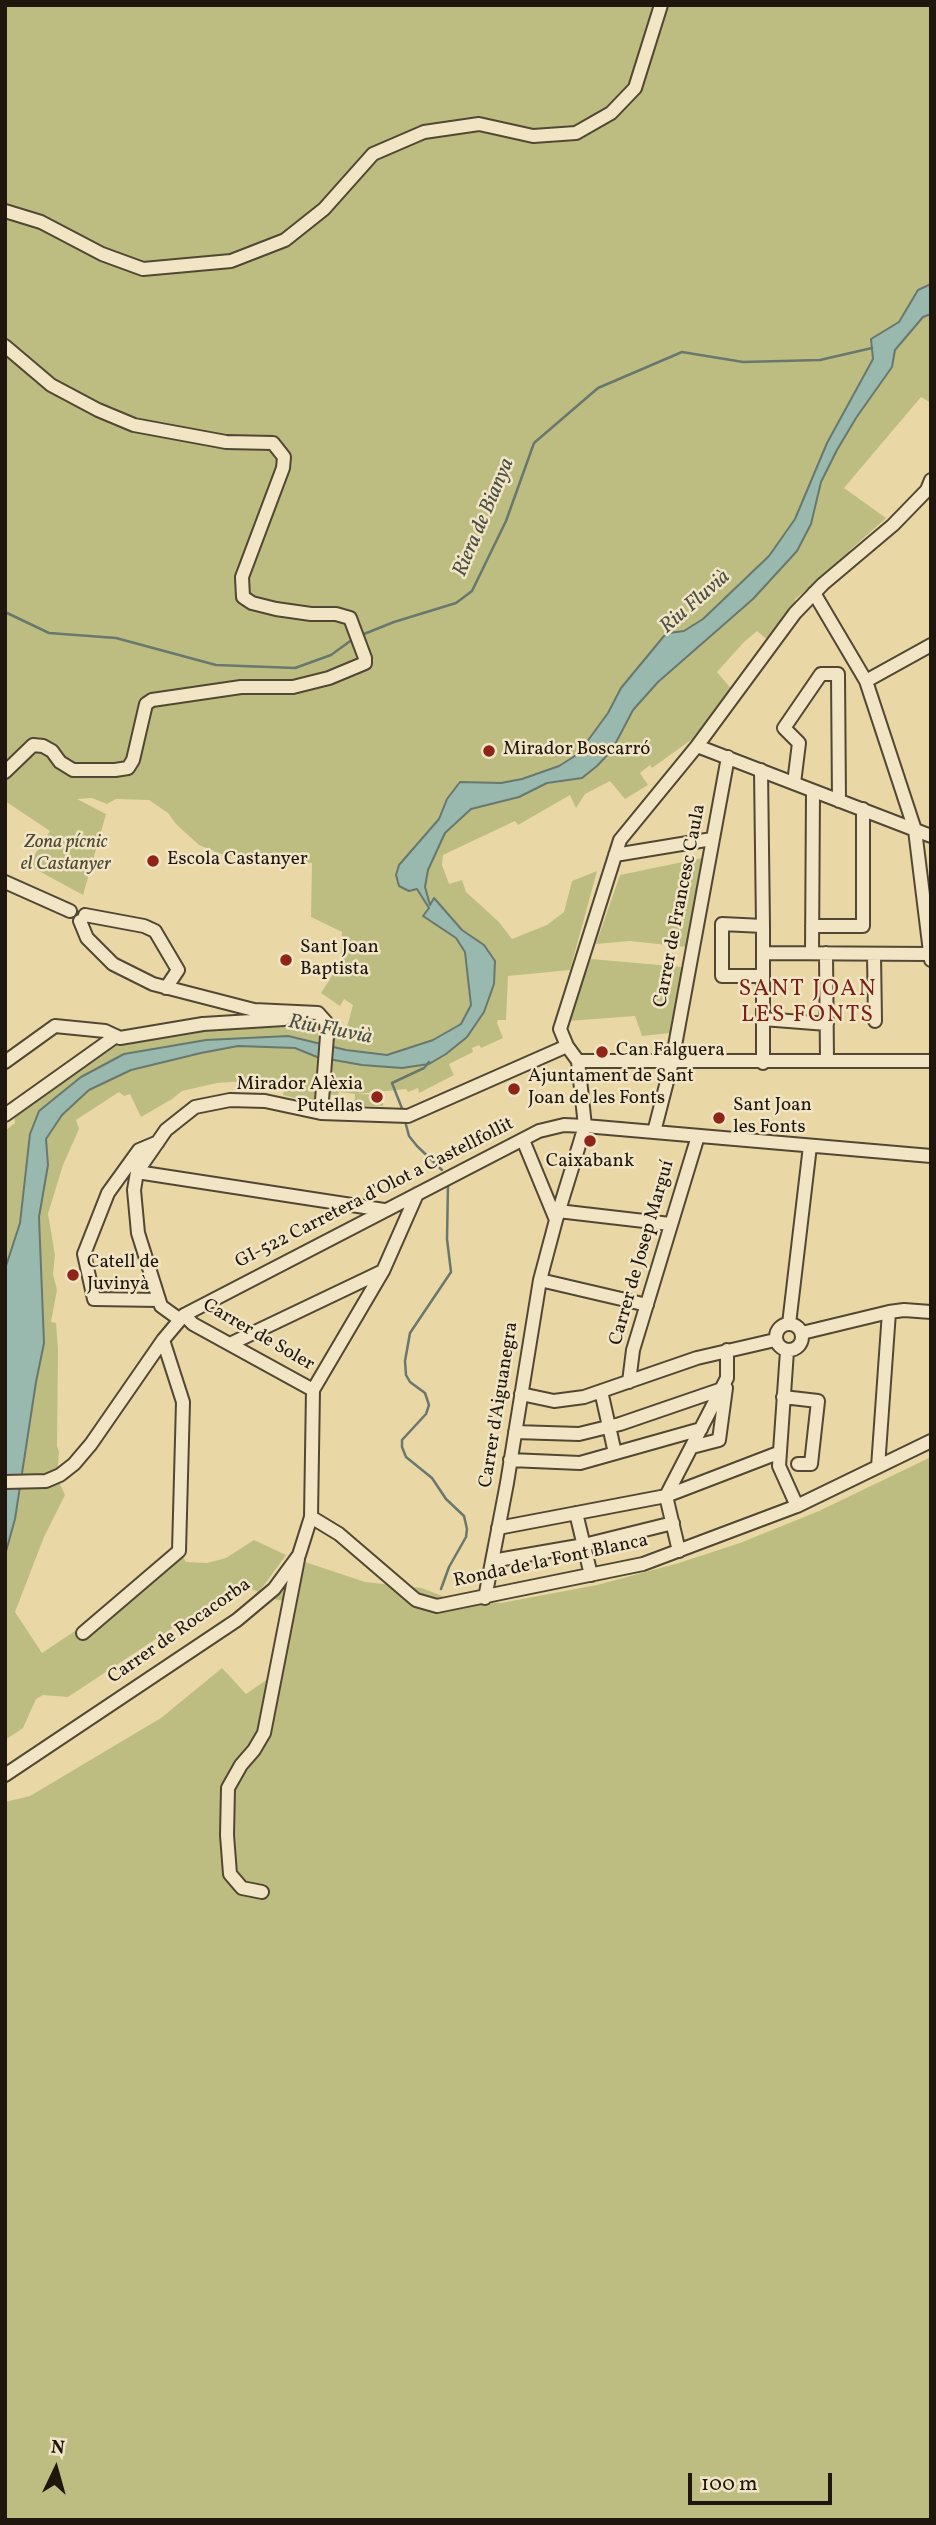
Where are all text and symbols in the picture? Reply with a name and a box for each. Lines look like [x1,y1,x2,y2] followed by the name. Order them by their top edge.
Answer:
[449,455,521,581] water label: Riera de Bianya
[656,566,736,640] water label: Riu Fluvià
[503,740,650,762] place label: Mirador Boscarró
[481,743,497,759] marker: Mirador Boscarró
[650,802,712,1010] street label: Carrer de Francesc Caula
[21,833,111,877] park label: Zona pícnic el Castanyer
[167,850,308,872] place label: Escola Castanyer
[145,853,161,869] marker: Escola Castanyer
[300,938,379,982] place label: Sant Joan Baptista
[278,952,294,968] marker: Sant Joan Baptista
[740,977,876,1031] district label: SANT JOAN LES FONTS
[286,1011,374,1051] water label: Riu Fluvià
[616,1041,725,1063] place label: Can Falguera
[594,1044,610,1060] marker: Can Falguera
[528,1067,694,1111] place label: Ajuntament de Sant Joan de les Fonts
[236,1075,363,1119] place label: Mirador Alèxia Putellas
[506,1081,522,1097] marker: Ajuntament de Sant Joan de les Fonts
[369,1089,385,1105] marker: Mirador Alèxia Putellas
[733,1096,812,1140] place label: Sant Joan les Fonts
[711,1110,727,1126] marker: Sant Joan les Fonts
[232,1114,518,1274] street label: GI-522 Carretera d'Olot a Castellfollit
[582,1133,598,1149] marker: Caixabank
[546,1152,634,1174] place label: Caixabank
[606,1158,680,1348] street label: Carrer de Josep Marguí
[87,1253,159,1297] place label: Catell de Juvinyà
[65,1267,81,1283] marker: Catell de Juvinyà
[198,1295,318,1377] street label: Carrer de Soler
[476,1320,524,1490] street label: Carrer d'Aiguanegra
[452,1530,650,1594] street label: Ronda de la Font Blanca
[104,1574,256,1690] street label: Carrer de Rocacorba
[21,2434,91,2504] north arrow
[50,2435,66,2462] text: N
[691,2458,834,2502] scale bar
[701,2470,758,2499] text: 100 m

